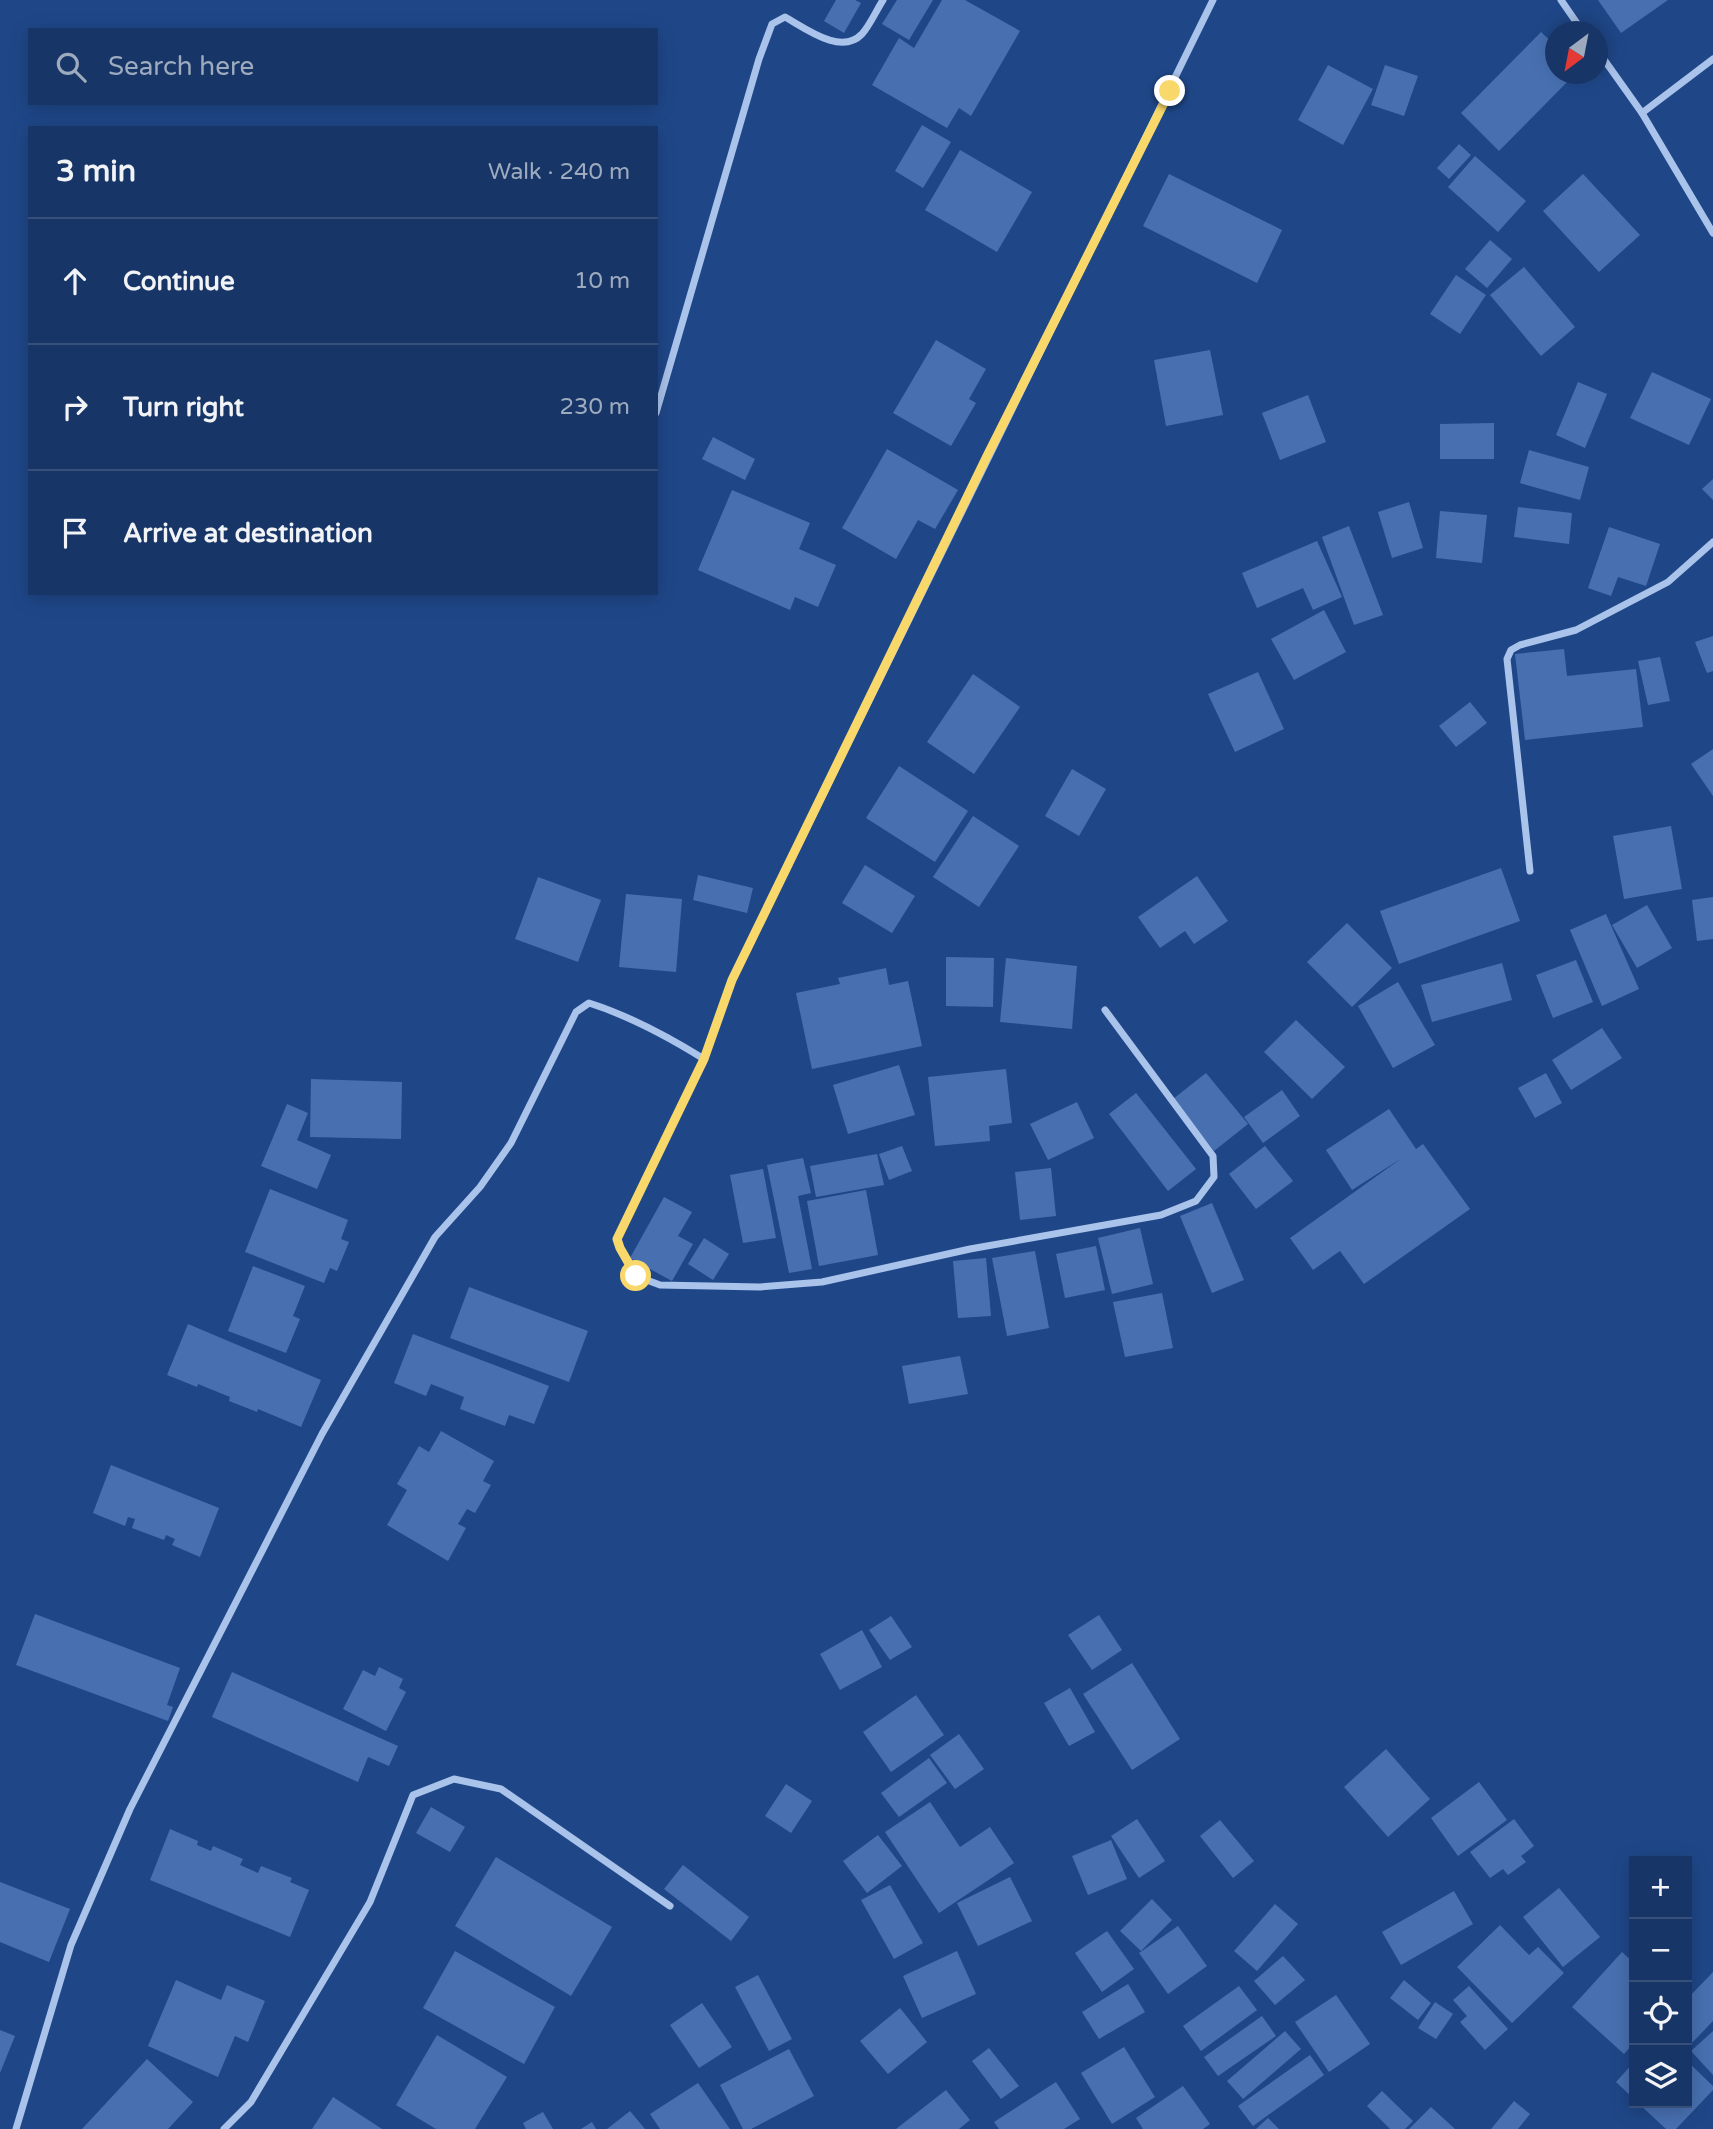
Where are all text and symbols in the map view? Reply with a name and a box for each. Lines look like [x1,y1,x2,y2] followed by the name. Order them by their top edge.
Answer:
[1545,21,1608,84] north arrow
[28,28,658,105] search box
[52,48,90,86] icon: search
[108,51,254,82] text: Search here
[1154,75,1185,106] route end
[56,153,136,190] text: 3 min
[488,158,630,186] text: Walk · 240 m
[56,262,94,300] icon: ahead
[123,266,235,297] text: Continue
[574,267,630,295] text: 10 m
[56,388,94,426] icon: right
[123,392,244,423] text: Turn right
[560,393,630,421] text: 230 m
[56,514,94,552] icon: arrive
[123,518,373,549] text: Arrive at destination
[620,1260,651,1291] route start
[1629,1856,1692,2108] map controls
[1629,1856,1692,1919] button: +
[1629,1919,1692,1982] button: −
[1629,1982,1692,2045] button: locate
[1629,2045,1692,2108] button: layers

